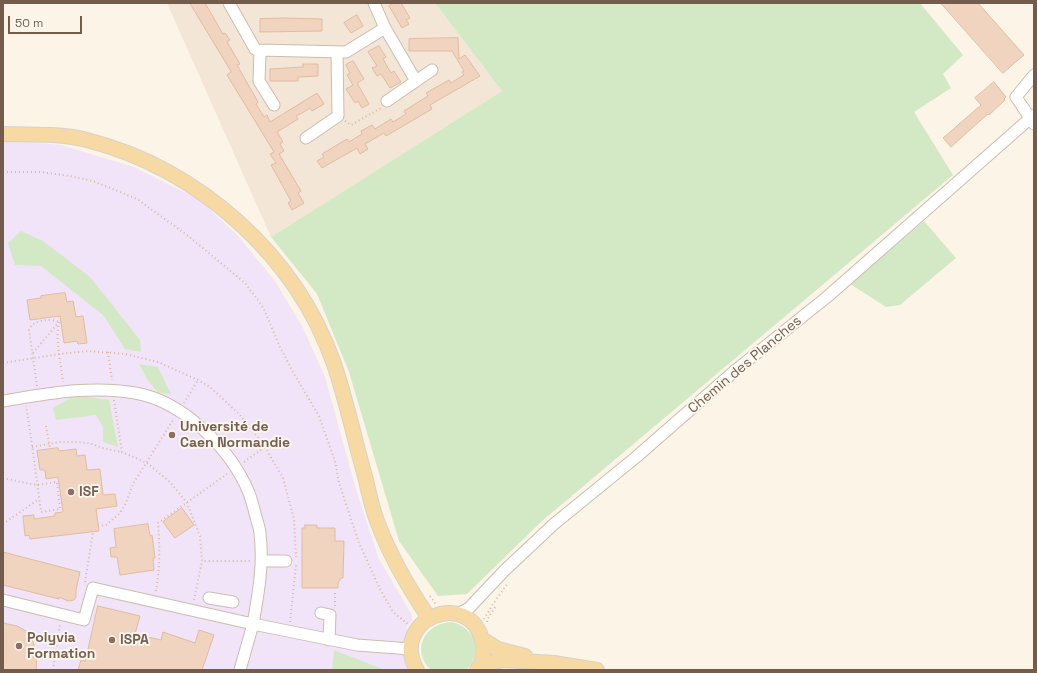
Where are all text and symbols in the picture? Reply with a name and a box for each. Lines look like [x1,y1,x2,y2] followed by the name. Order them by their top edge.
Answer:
[10,8,84,34] scale bar
[15,15,43,31] text: 50 m
[685,313,805,417] street label: Chemin des Planches
[180,419,290,452] place label: Université de Caen Normandie
[167,430,177,440] marker: Université de Caen Normandie
[79,484,99,500] place label: ISF
[66,487,76,497] marker: ISF
[27,630,95,662] place label: Polyvia Formation
[120,632,149,648] place label: ISPA
[107,635,117,645] marker: ISPA
[14,641,24,651] marker: Polyvia Formation

